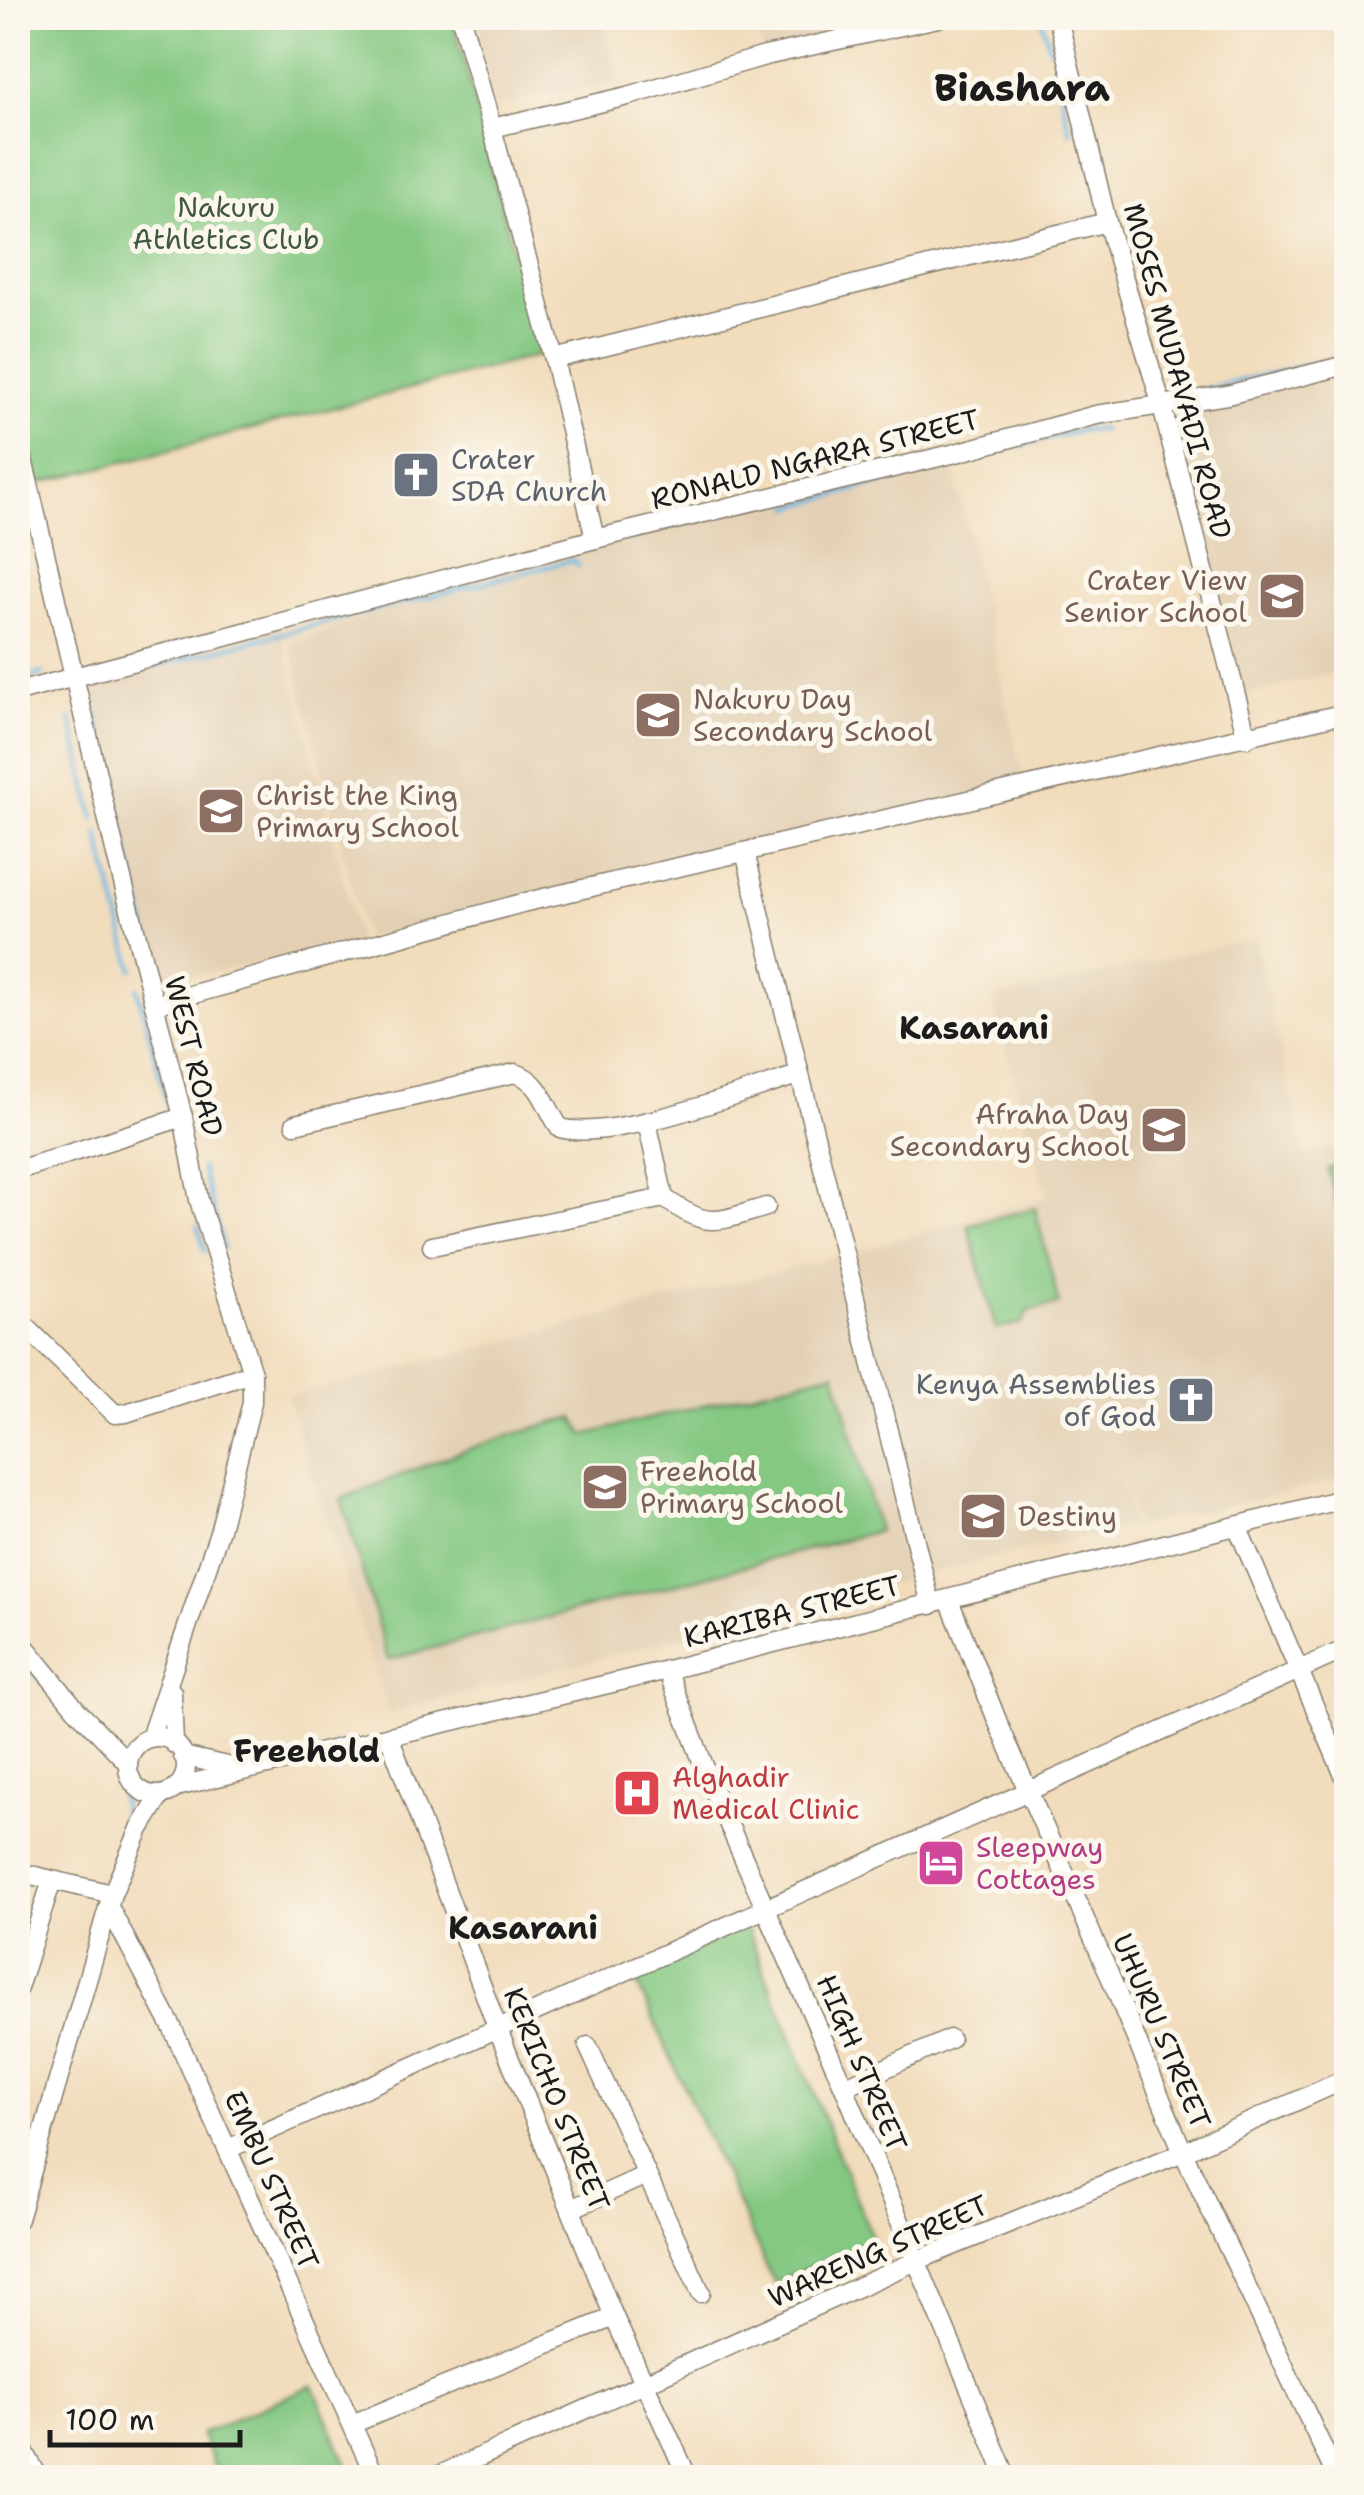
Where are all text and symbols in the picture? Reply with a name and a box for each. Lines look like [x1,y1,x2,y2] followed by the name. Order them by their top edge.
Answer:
[934,62,1110,113] district label: Biashara
[133,188,319,258] park label: Nakuru Athletics Club
[1115,199,1241,543] street label: MOSES MUDAVADI ROAD
[647,400,983,518] street label: RONALD NGARA STREET
[451,440,607,510] place label: Crater SDA Church
[390,449,442,501] church icon: Crater SDA Church
[1064,561,1248,631] place label: Crater View Senior School
[1256,570,1308,622] school or university icon: Crater View Senior School
[693,680,933,750] place label: Nakuru Day Secondary School
[632,689,684,741] school or university icon: Nakuru Day Secondary School
[256,776,459,846] place label: Christ the King Primary School
[195,785,247,837] school or university icon: Christ the King Primary School
[156,972,232,1140] street label: WEST ROAD
[899,1006,1049,1049] district label: Kasarani
[890,1095,1130,1165] place label: Afraha Day Secondary School
[1138,1104,1190,1156] school or university icon: Afraha Day Secondary School
[916,1365,1156,1435] place label: Kenya Assemblies of God
[1165,1374,1217,1426] church icon: Kenya Assemblies of God
[640,1452,843,1522] place label: Freehold Primary School
[579,1461,631,1513] school or university icon: Freehold Primary School
[957,1490,1009,1542] school or university icon: Destiny
[1018,1497,1117,1535] place label: Destiny
[680,1566,904,1656] street label: KARIBA STREET
[234,1729,380,1772] district label: Freehold
[672,1758,860,1828] place label: Alghadir Medical Clinic
[611,1767,663,1819] hospital icon: Alghadir Medical Clinic
[976,1828,1103,1898] place label: Sleepway Cottages
[915,1837,967,1889] hotel icon: Sleepway Cottages
[448,1906,598,1949] district label: Kasarani
[1104,1928,1220,2134] street label: UHURU STREET
[808,1969,916,2157] street label: HIGH STREET
[495,1982,619,2216] street label: KERICHO STREET
[216,2085,328,2275] street label: EMBU STREET
[762,2185,994,2317] street label: WARENG STREET
[50,2385,240,2447] scale bar
[65,2399,155,2440] text: 100 m

